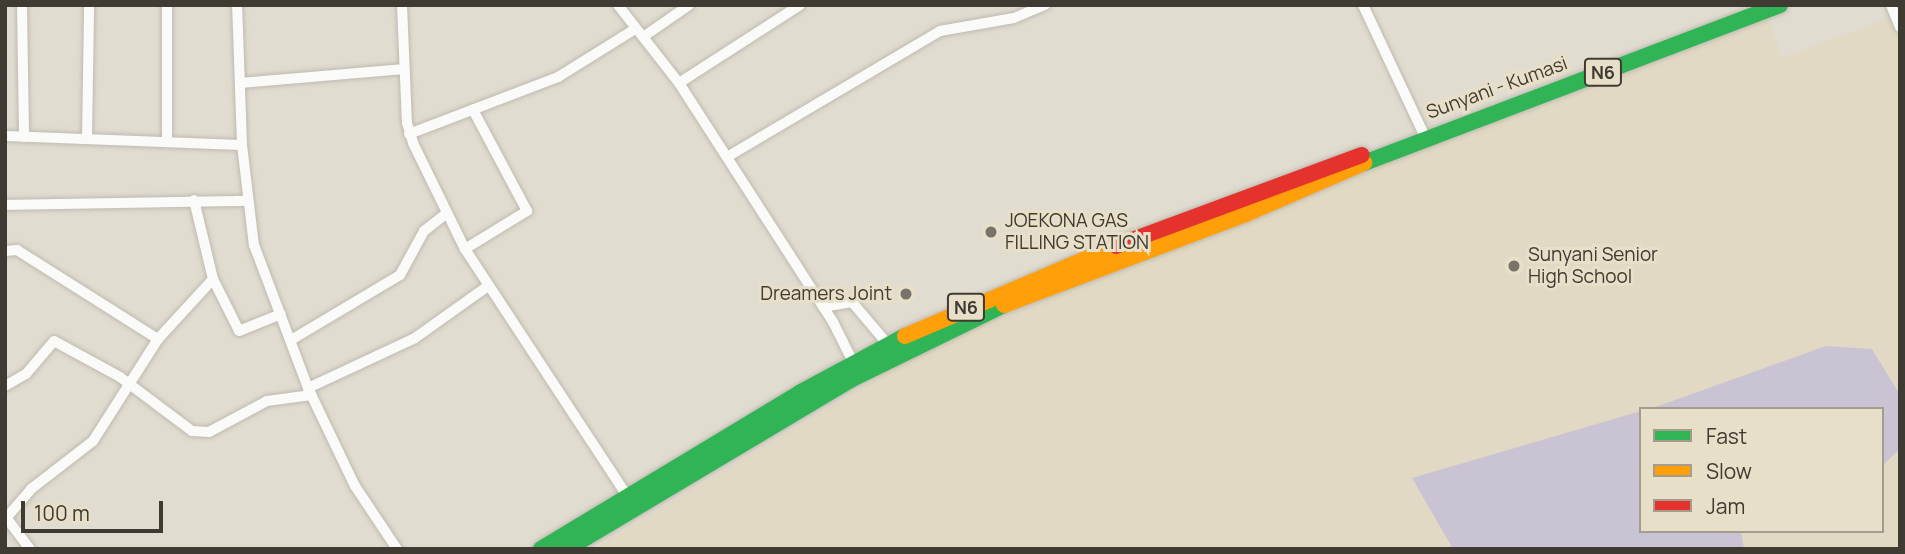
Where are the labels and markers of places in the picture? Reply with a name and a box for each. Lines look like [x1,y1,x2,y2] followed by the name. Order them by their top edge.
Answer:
[1005,210,1149,254] place label: JOEKONA GAS FILLING STATION
[983,224,999,240] marker: JOEKONA GAS FILLING STATION
[1528,244,1658,288] place label: Sunyani Senior High School
[1506,258,1522,274] marker: Sunyani Senior High School
[760,283,892,305] place label: Dreamers Joint
[898,286,914,302] marker: Dreamers Joint

